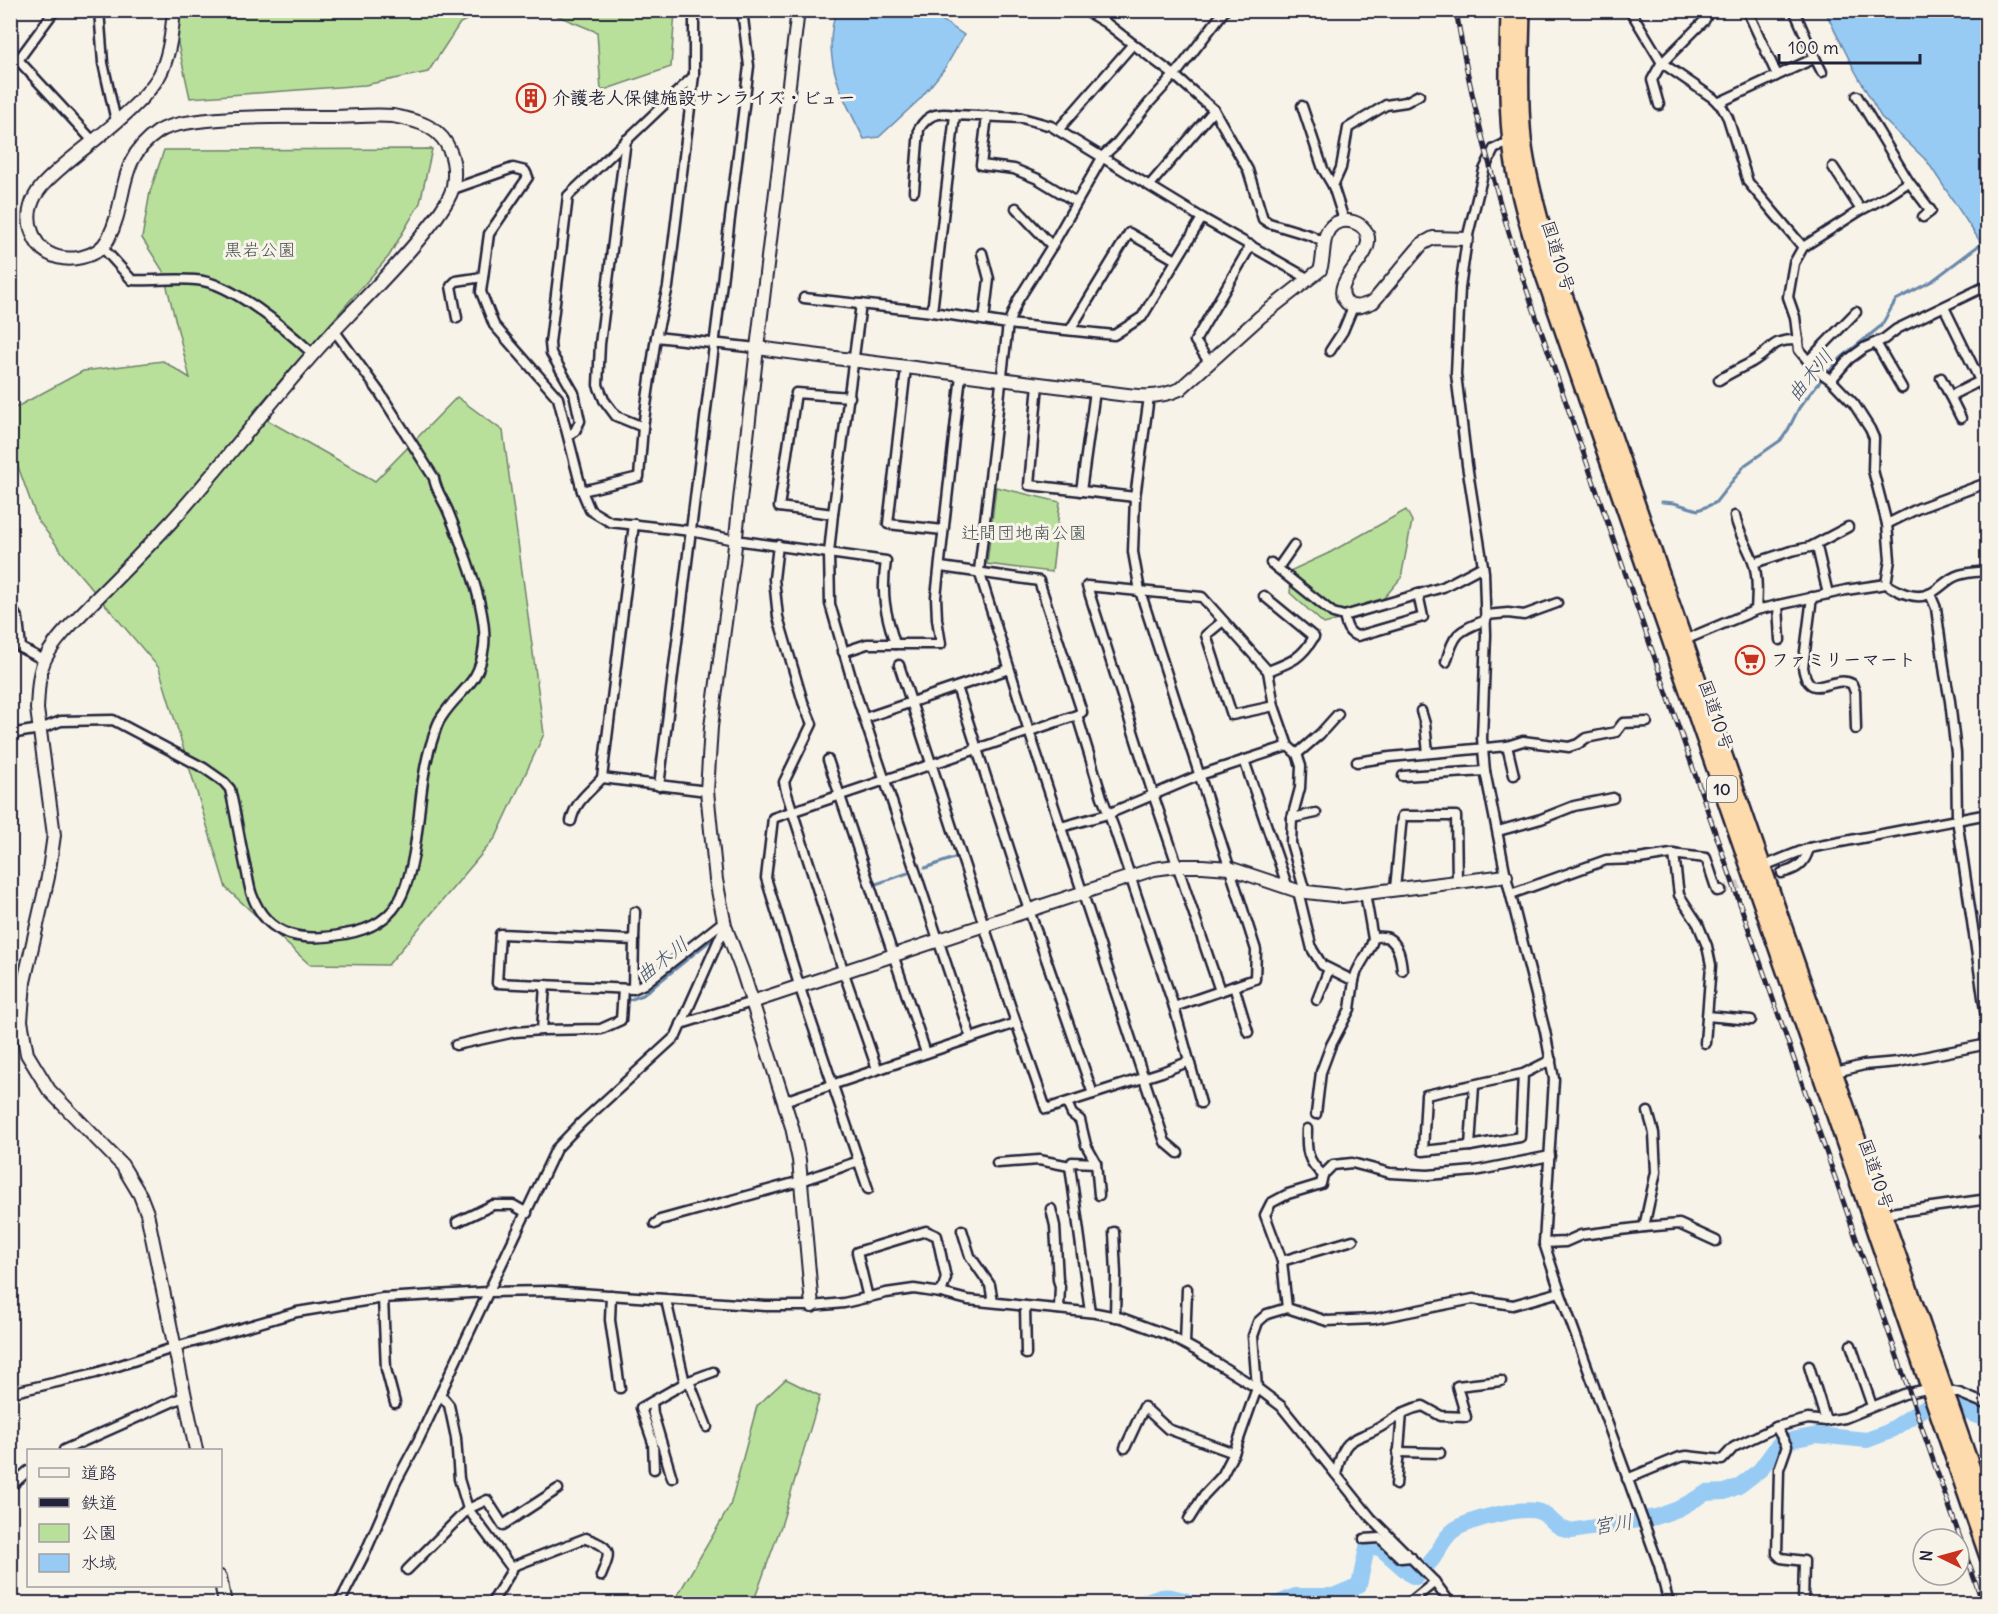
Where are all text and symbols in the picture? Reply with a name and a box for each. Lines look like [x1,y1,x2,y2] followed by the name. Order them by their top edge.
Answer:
[1779,27,1920,65] scale bar
[1788,36,1839,59] text: 100 m
[515,82,547,114] building icon: 介護老人保健施設サンライズ・ビュー
[552,86,855,109] place label: 介護老人保健施設サンライズ・ビュー
[1537,218,1580,294] street label: 国道10号
[224,238,296,261] park label: 黒岩公園
[1781,344,1838,406] water label: 曲木川
[961,521,1087,544] park label: 辻間団地南公園
[1734,644,1766,676] supermarket icon: ファミリーマート
[1771,648,1916,671] place label: ファミリーマート
[1694,677,1739,753] street label: 国道10号
[1707,776,1737,802] road number: 10
[630,931,693,988] water label: 曲木川
[1854,1136,1899,1212] street label: 国道10号
[27,1449,222,1587] legend
[81,1461,117,1484] text: 道路
[81,1491,117,1514] text: 鉄道
[1591,1508,1635,1539] water label: 宮川
[81,1521,117,1544] text: 公園
[1911,1527,1971,1587] north arrow
[1916,1549,1937,1562] text: N
[81,1551,117,1574] text: 水域

